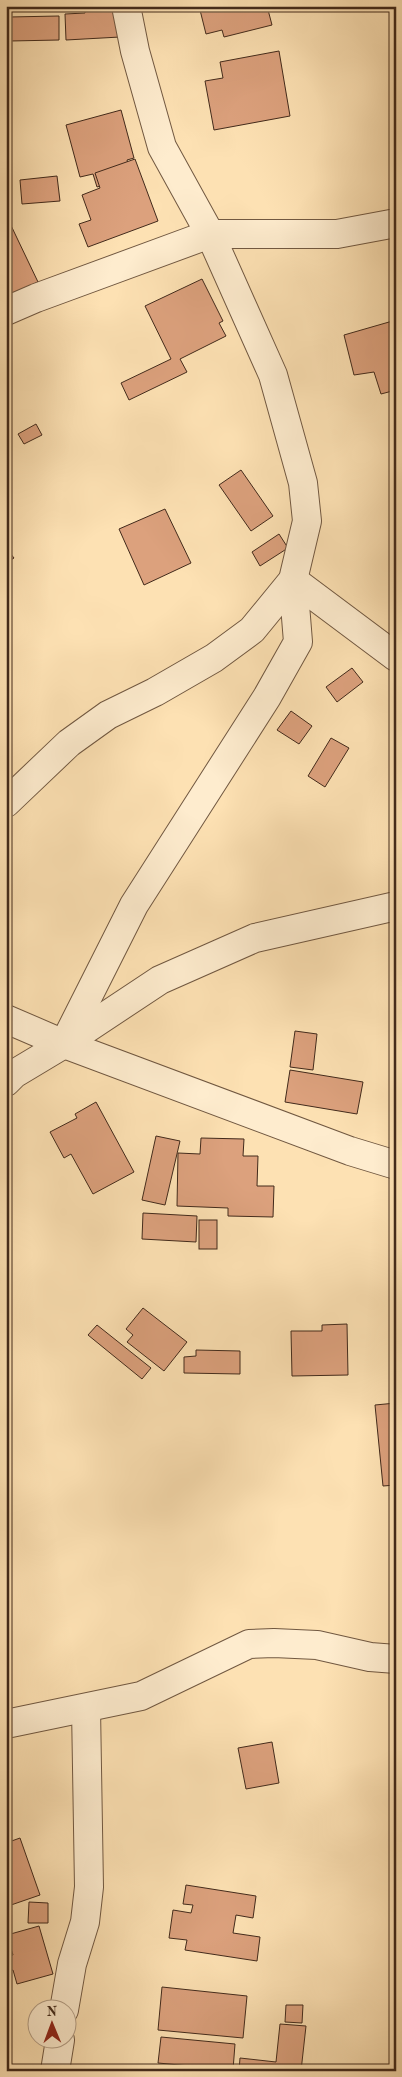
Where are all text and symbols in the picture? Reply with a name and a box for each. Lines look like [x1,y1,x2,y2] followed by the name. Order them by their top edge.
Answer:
[28,2000,78,2050] north arrow
[46,2005,58,2019] text: N

